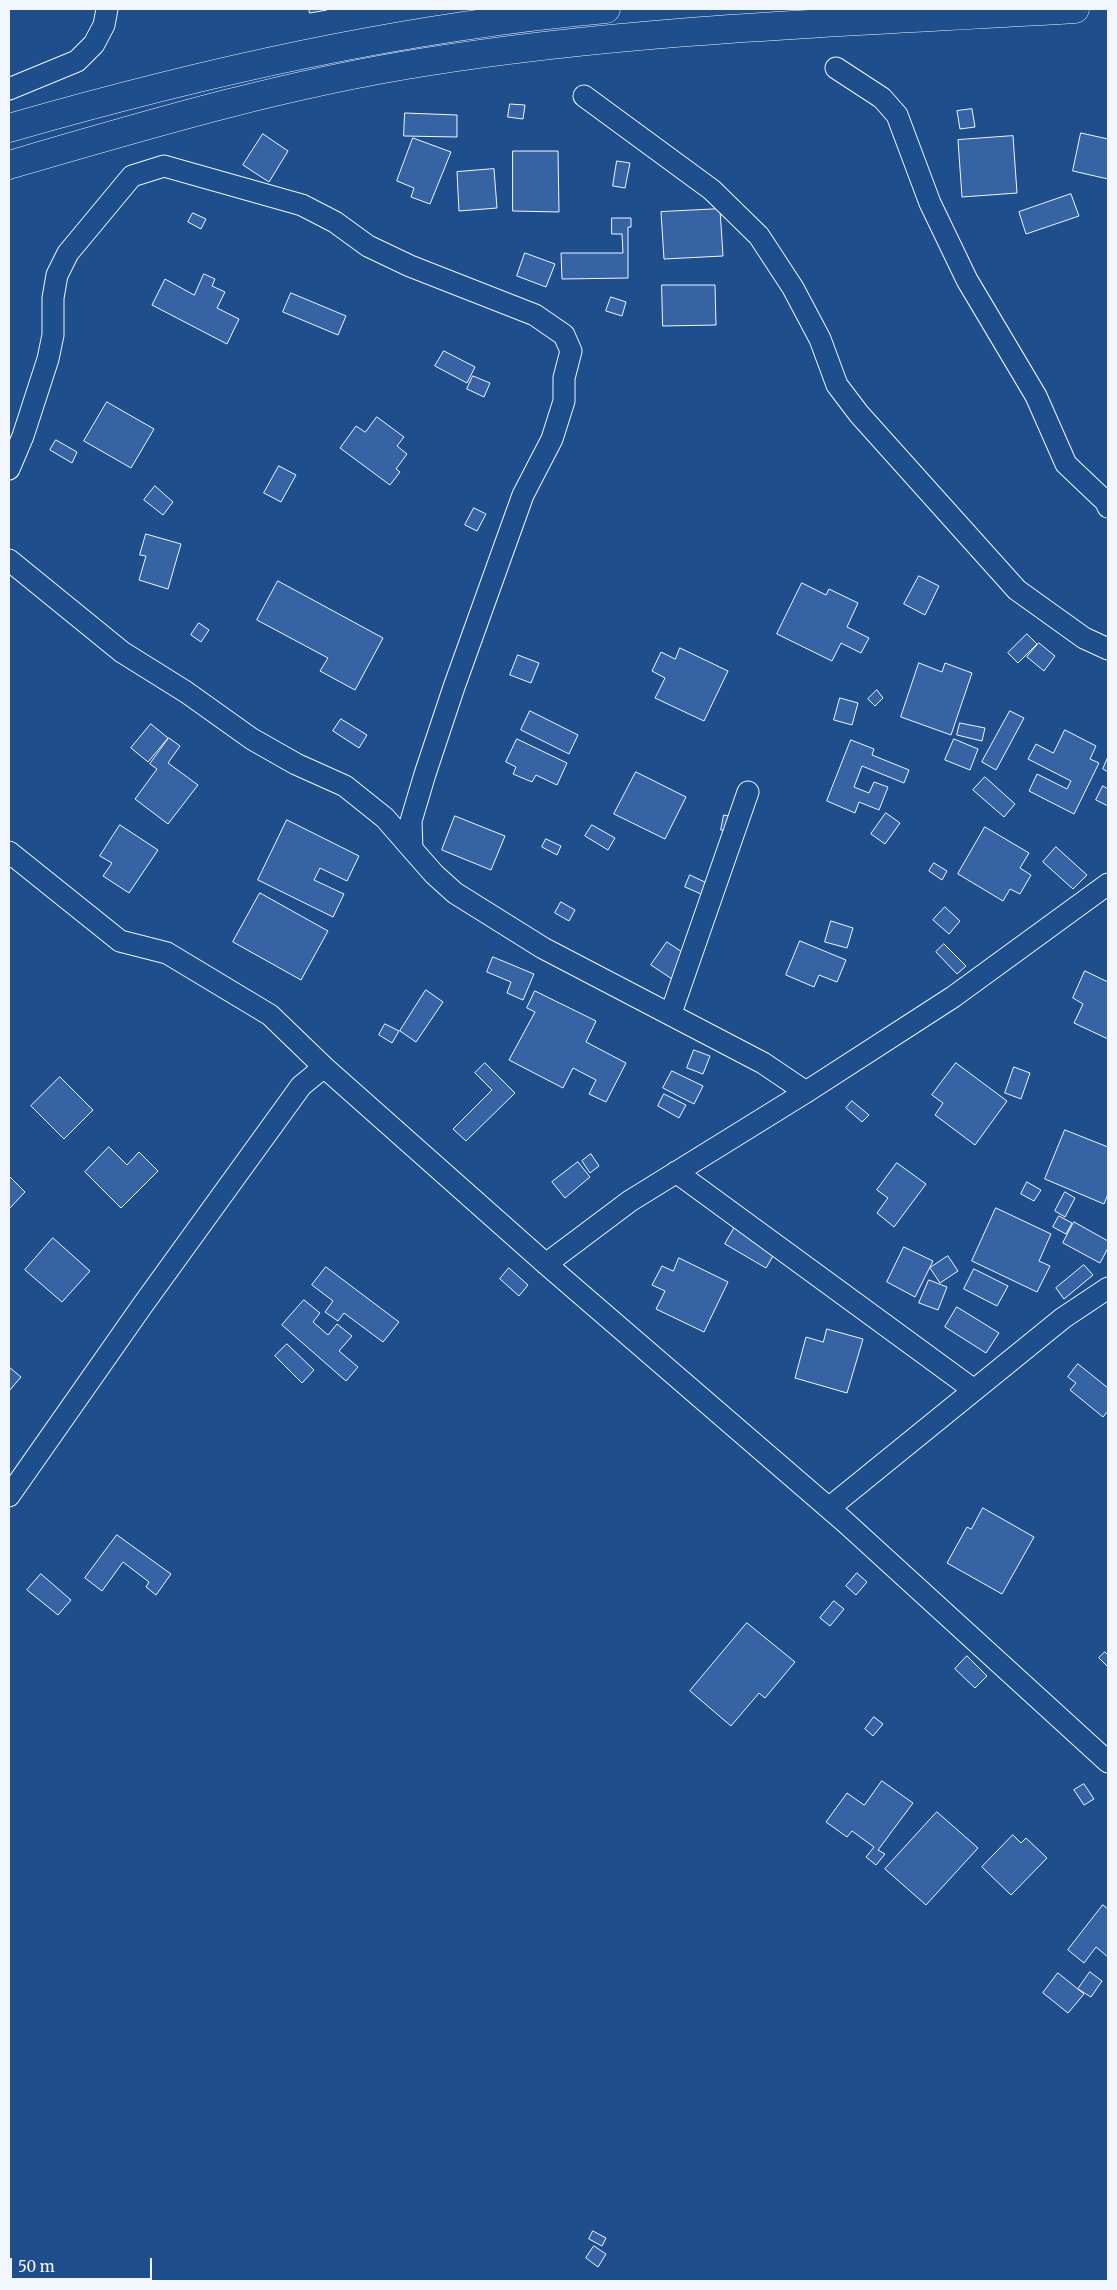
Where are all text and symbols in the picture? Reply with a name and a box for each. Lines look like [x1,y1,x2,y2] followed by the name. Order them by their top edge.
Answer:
[12,2248,155,2280] scale bar
[18,2257,55,2276] text: 50 m

